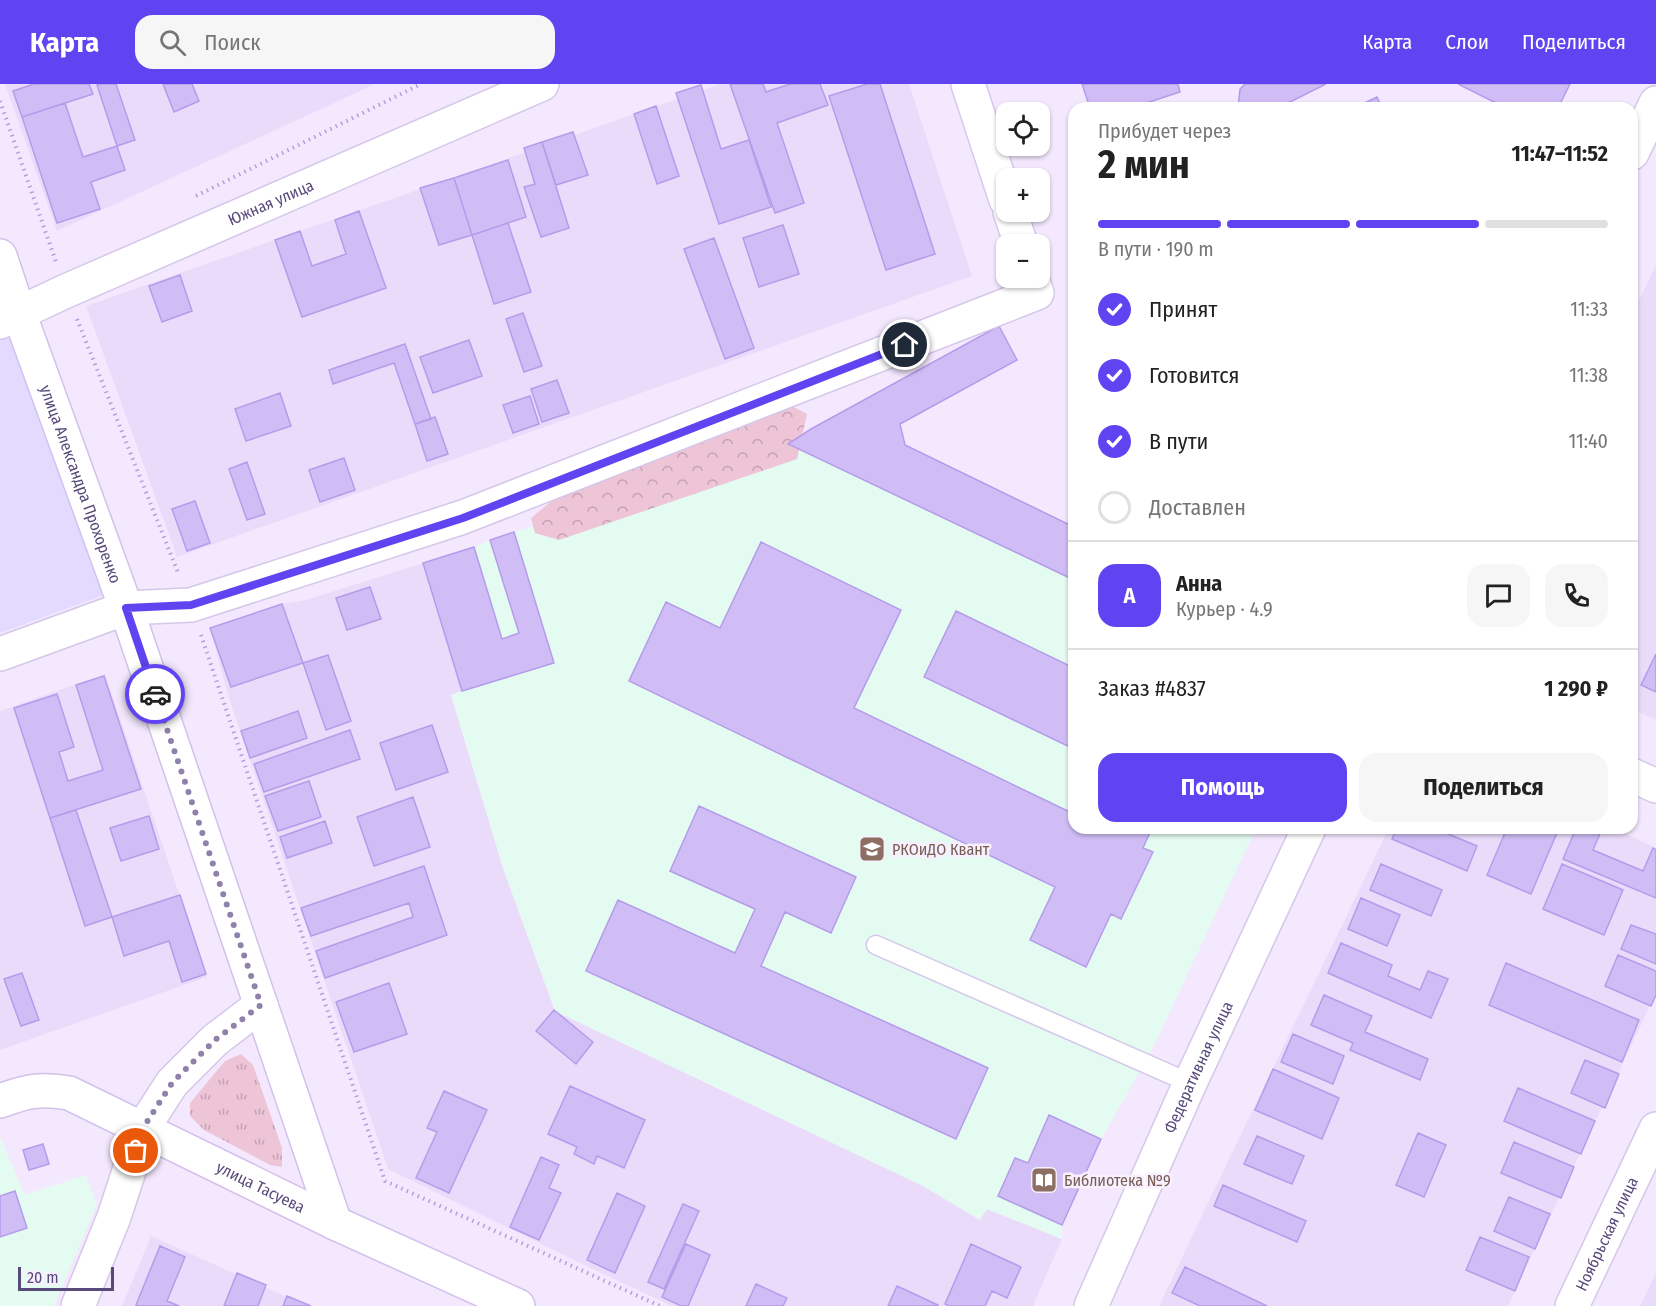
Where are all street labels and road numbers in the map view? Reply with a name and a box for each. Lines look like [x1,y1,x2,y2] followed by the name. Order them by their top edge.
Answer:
[225,175,316,229] street label: Южная улица
[36,382,126,586] street label: улица Александра Прохоренко
[1160,998,1236,1136] street label: Федеративная улица
[214,1157,308,1216] street label: улица Тасуева
[1571,1174,1642,1294] street label: Ноябрьская улица

